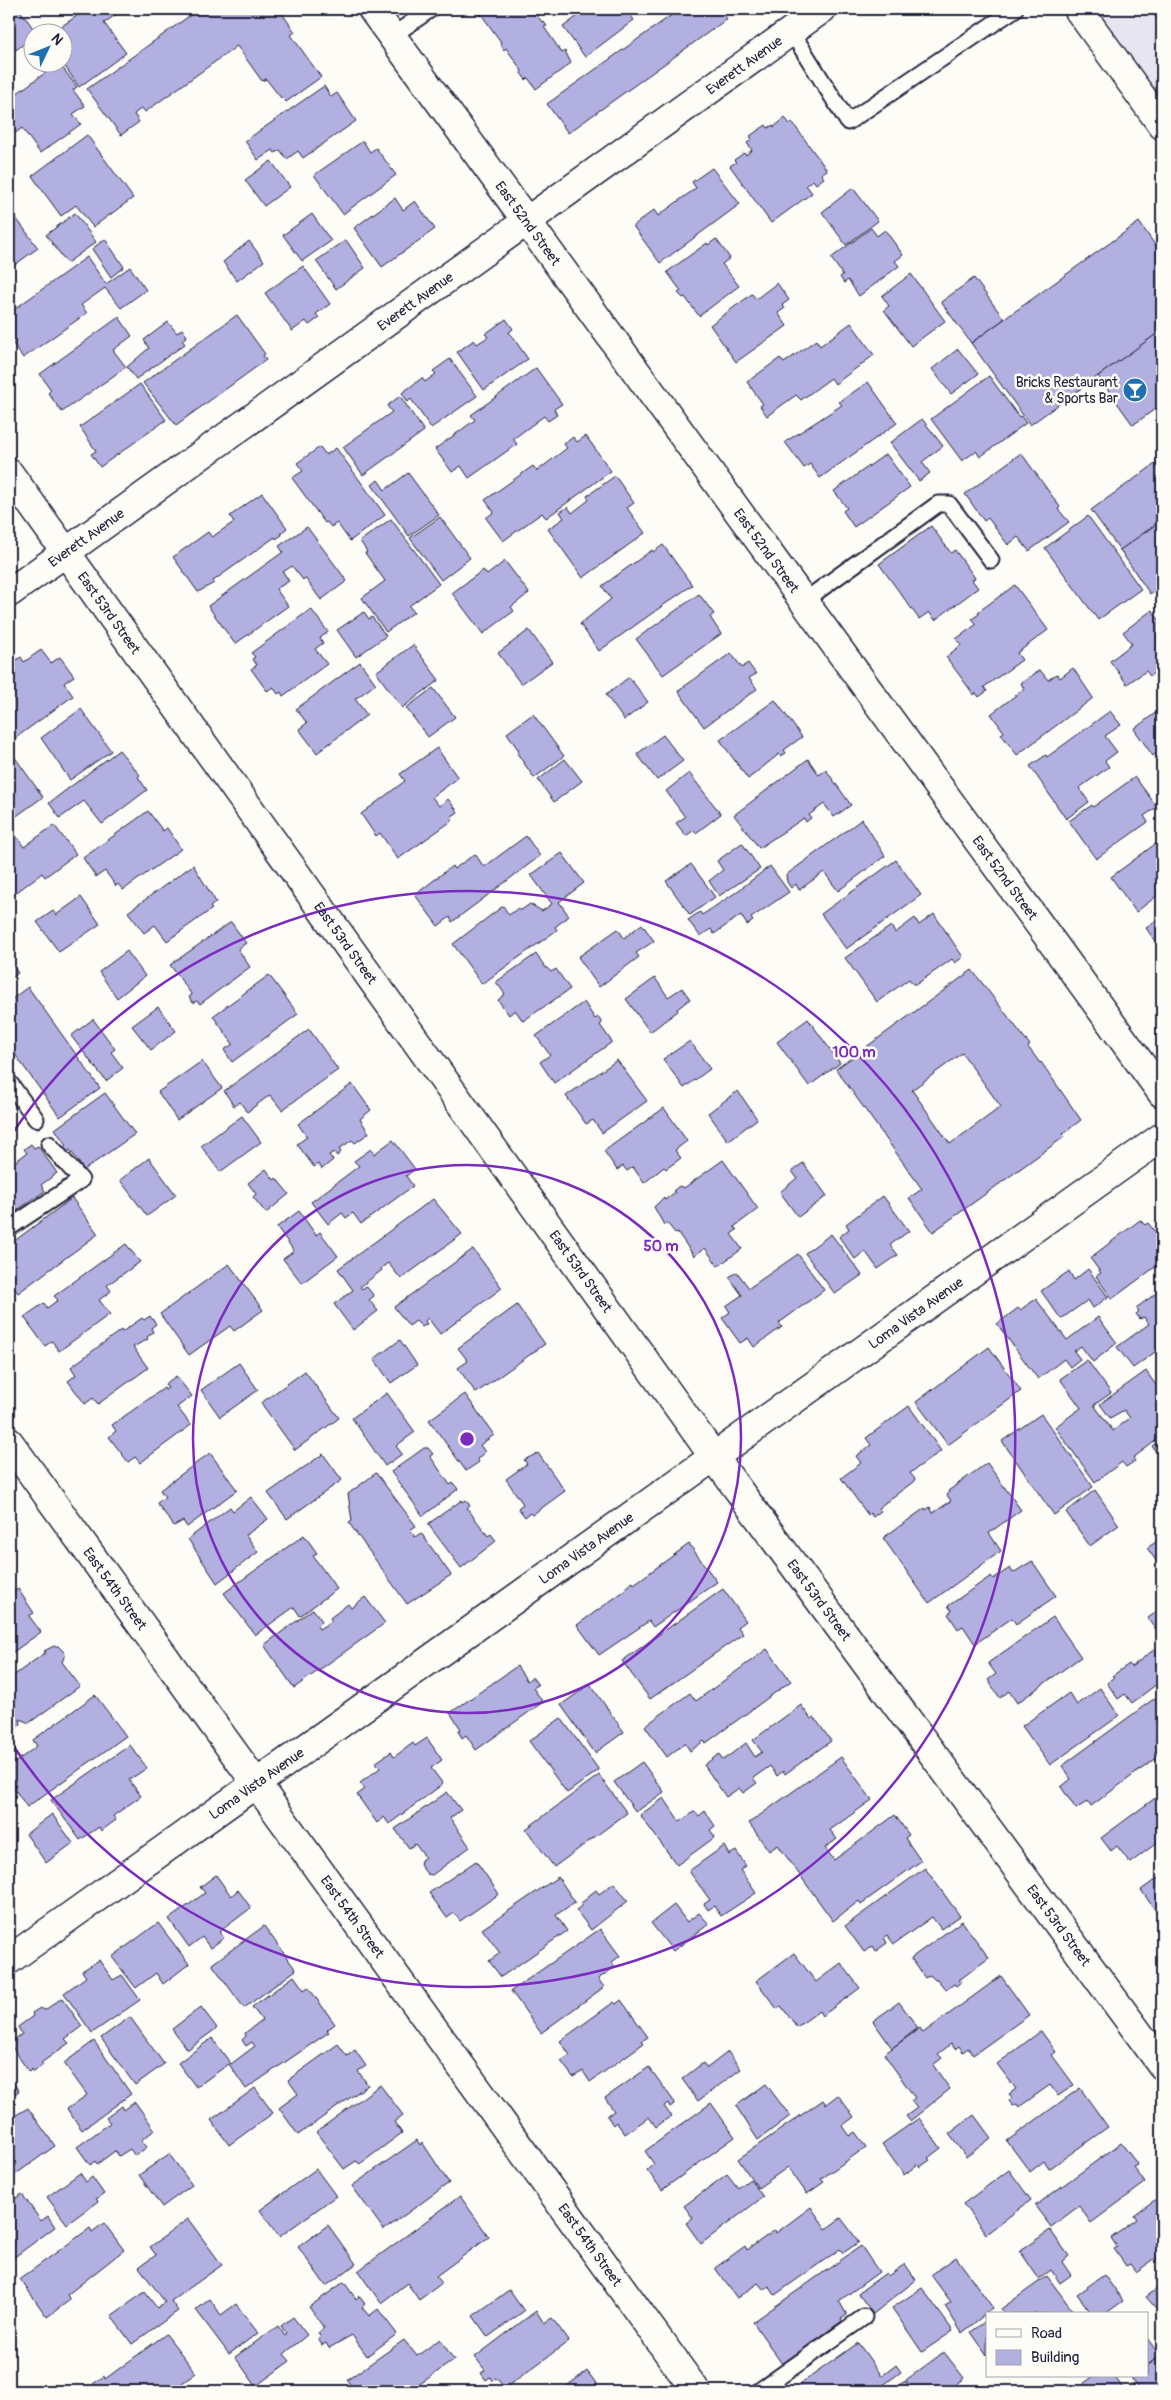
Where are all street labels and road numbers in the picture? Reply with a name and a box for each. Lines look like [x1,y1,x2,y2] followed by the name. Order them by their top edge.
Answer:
[703,32,785,98] street label: Everett Avenue
[492,178,565,269] street label: East 52nd Street
[374,268,456,334] street label: Everett Avenue
[45,504,128,571] street label: Everett Avenue
[730,505,803,596] street label: East 52nd Street
[74,569,144,657] street label: East 53rd Street
[969,832,1042,923] street label: East 52nd Street
[311,899,381,987] street label: East 53rd Street
[546,1227,616,1316] street label: East 53rd Street
[865,1273,966,1352] street label: Loma Vista Avenue
[535,1508,637,1588] street label: Loma Vista Avenue
[80,1544,151,1633] street label: East 54th Street
[784,1556,855,1644] street label: East 53rd Street
[206,1744,307,1823] street label: Loma Vista Avenue
[317,1872,388,1962] street label: East 54th Street
[1023,1881,1095,1969] street label: East 53rd Street
[555,2200,626,2290] street label: East 54th Street

